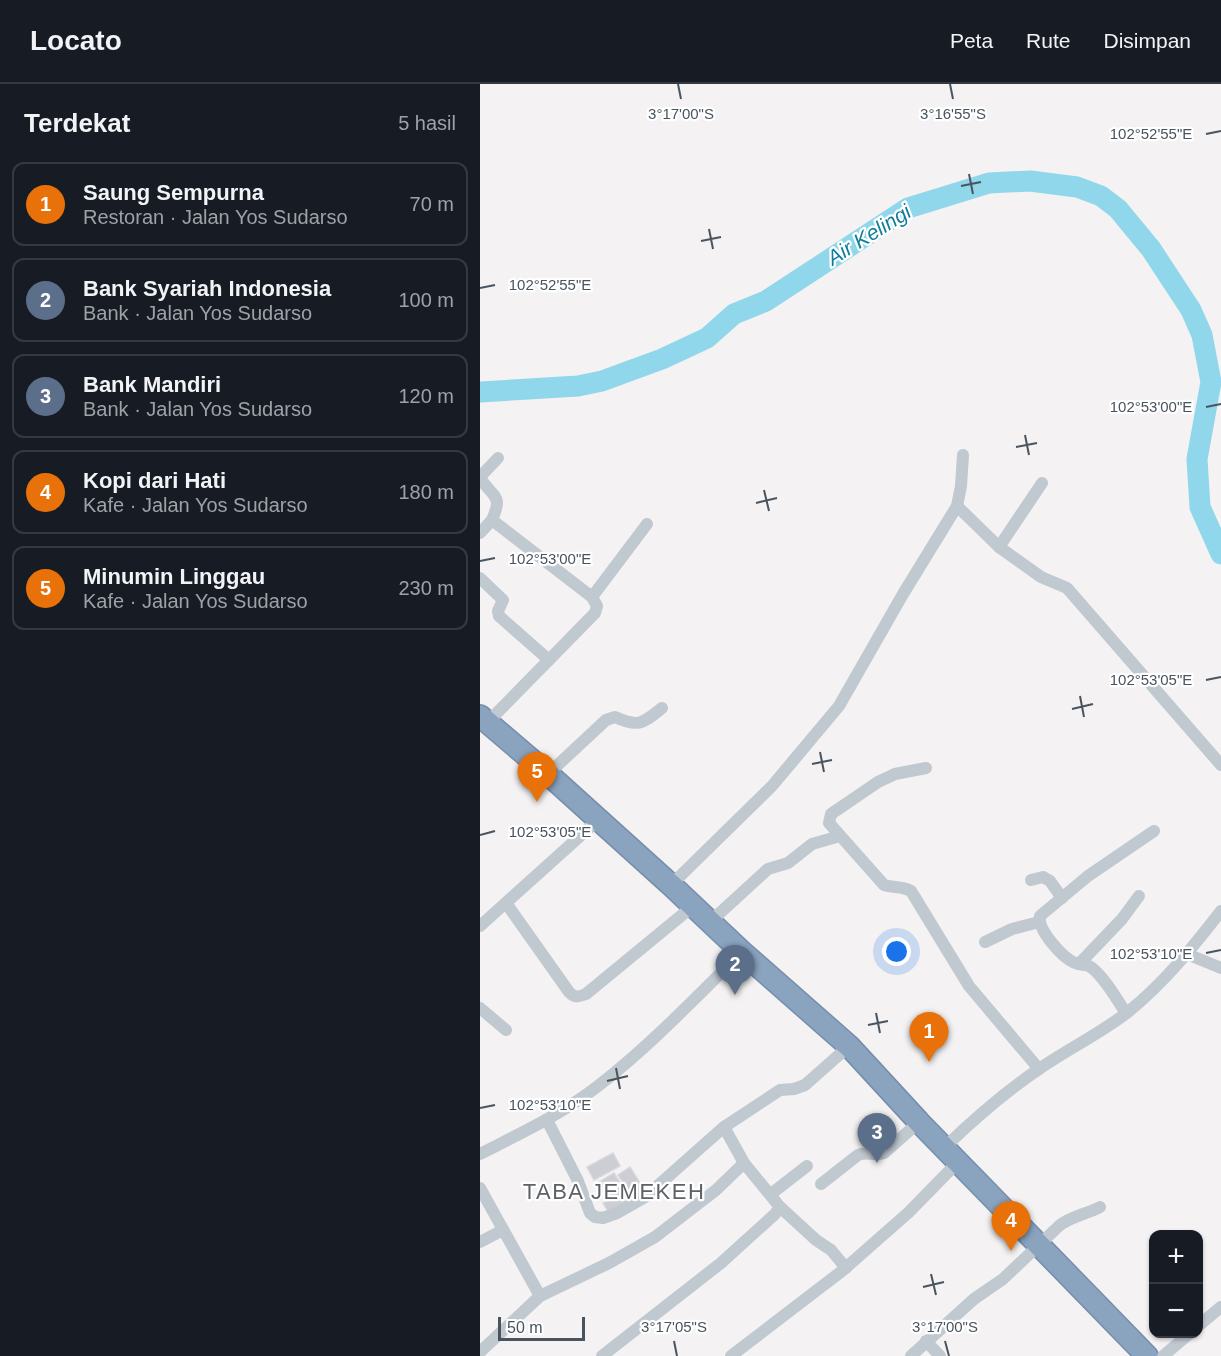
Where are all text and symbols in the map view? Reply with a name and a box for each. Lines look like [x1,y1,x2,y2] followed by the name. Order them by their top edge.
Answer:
[30,25,122,56] text: Locato
[950,29,993,52] text: Peta
[1026,29,1070,52] text: Rute
[1103,29,1191,52] text: Disimpan
[648,105,714,122] text: 3°17'00"S
[920,105,986,122] text: 3°16'55"S
[24,108,130,138] text: Terdekat
[398,112,456,134] text: 5 hasil
[1110,125,1192,142] text: 102°52'55"E
[83,180,264,205] text: Saung Sempurna
[40,193,51,215] text: 1
[410,193,454,215] text: 70 m
[821,199,916,270] water label: Air Kelingi
[83,206,348,228] text: Restoran · Jalan Yos Sudarso
[83,276,331,301] text: Bank Syariah Indonesia
[509,276,591,293] text: 102°52'55"E
[40,289,51,311] text: 2
[398,289,454,311] text: 100 m
[83,302,312,324] text: Bank · Jalan Yos Sudarso
[83,372,221,397] text: Bank Mandiri
[40,385,51,407] text: 3
[398,385,454,407] text: 120 m
[83,398,312,420] text: Bank · Jalan Yos Sudarso
[1110,398,1192,415] text: 102°53'00"E
[83,468,226,493] text: Kopi dari Hati
[40,481,51,503] text: 4
[398,481,454,503] text: 180 m
[83,494,308,516] text: Kafe · Jalan Yos Sudarso
[509,550,591,567] text: 102°53'00"E
[83,564,265,589] text: Minumin Linggau
[40,577,51,599] text: 5
[398,577,454,599] text: 230 m
[83,590,308,612] text: Kafe · Jalan Yos Sudarso
[1110,671,1192,688] text: 102°53'05"E
[518,752,556,802] pin: 5
[509,823,591,840] text: 102°53'05"E
[882,937,911,966] your location
[1110,945,1192,962] text: 102°53'10"E
[716,946,754,995] pin: 2
[910,1012,948,1062] pin: 1
[509,1096,591,1113] text: 102°53'10"E
[858,1114,896,1163] pin: 3
[523,1179,705,1204] district label: TABA JEMEKEH
[992,1202,1030,1251] pin: 4
[1149,1230,1203,1338] map controls
[1149,1230,1203,1284] button: +
[1149,1284,1203,1338] button: −
[498,1314,585,1342] scale bar
[641,1318,707,1335] text: 3°17'05"S
[912,1318,978,1335] text: 3°17'00"S
[507,1319,543,1336] text: 50 m

